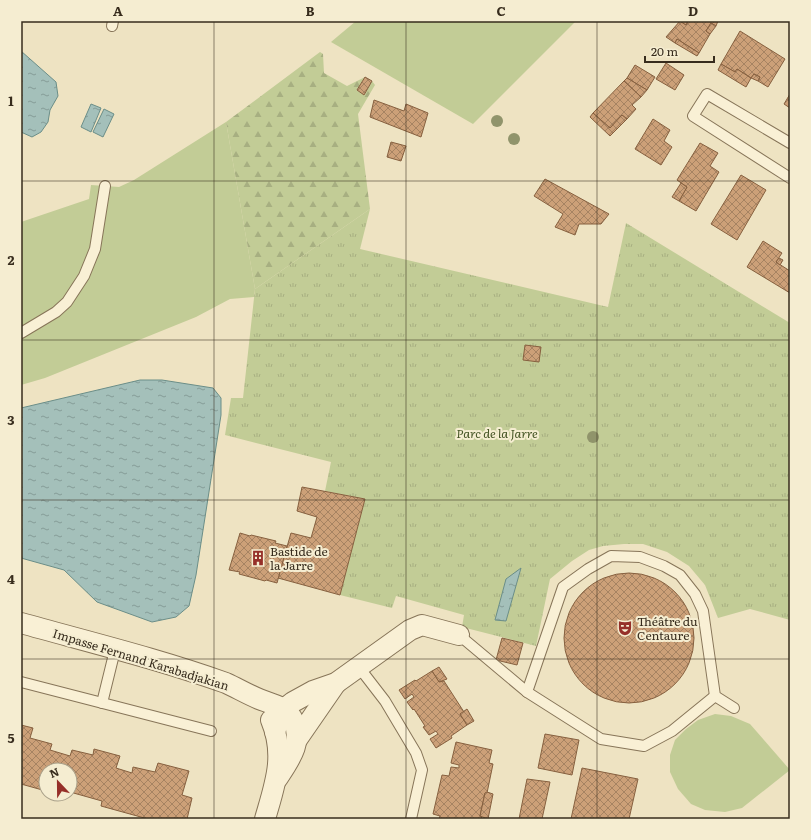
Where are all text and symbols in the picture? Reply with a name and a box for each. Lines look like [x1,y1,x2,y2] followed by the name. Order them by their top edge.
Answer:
[113,1,123,20] text: A
[306,1,315,20] text: B
[496,1,506,20] text: C
[688,1,698,20] text: D
[645,38,714,64] scale bar
[651,42,678,60] text: 20 m
[8,91,14,110] text: 1
[8,250,15,269] text: 2
[7,410,15,429] text: 3
[456,424,538,442] park label: Parc de la Jarre
[270,542,328,574] place label: Bastide de la Jarre
[249,549,267,567] building icon: Bastide de la Jarre
[7,569,15,588] text: 4
[637,612,698,644] place label: Théâtre du Centaure
[616,619,634,637] theatre icon: Théâtre du Centaure
[51,624,231,694] street label: Impasse Fernand Karabadjakian
[7,728,15,747] text: 5
[38,762,78,802] north arrow
[47,763,61,781] text: N

